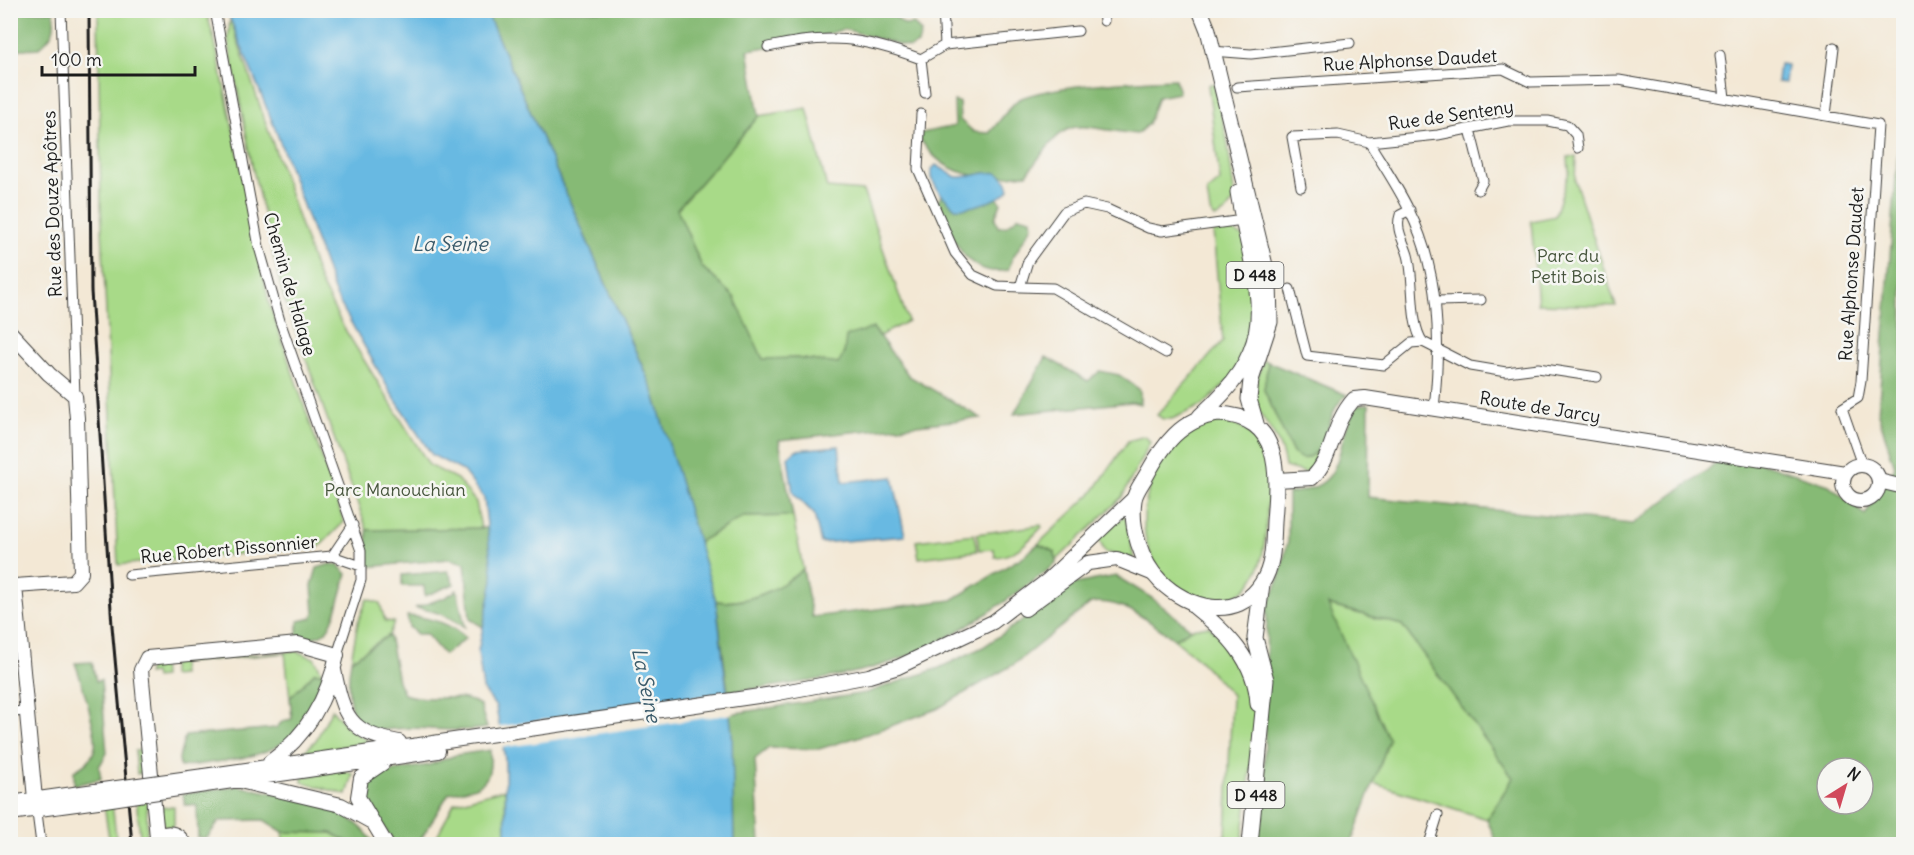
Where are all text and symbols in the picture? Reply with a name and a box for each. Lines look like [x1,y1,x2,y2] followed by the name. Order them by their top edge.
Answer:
[42,39,195,77] scale bar
[1322,44,1498,76] street label: Rue Alphonse Daudet
[51,48,102,71] text: 100 m
[1387,95,1515,135] street label: Rue de Senteny
[37,110,67,298] street label: Rue des Douze Apôtres
[1833,186,1869,362] street label: Rue Alphonse Daudet
[259,210,321,358] street label: Chemin de Halage
[412,231,489,256] water label: La Seine
[1531,244,1605,288] park label: Parc du Petit Bois
[1226,262,1284,288] road number: D 448
[1478,386,1602,428] street label: Route de Jarcy
[324,478,466,501] park label: Parc Manouchian
[139,530,319,568] street label: Rue Robert Pissonnier
[627,645,667,726] water label: La Seine
[1815,756,1875,816] north arrow
[1844,763,1864,785] text: N
[1228,782,1284,808] road number: D 448

